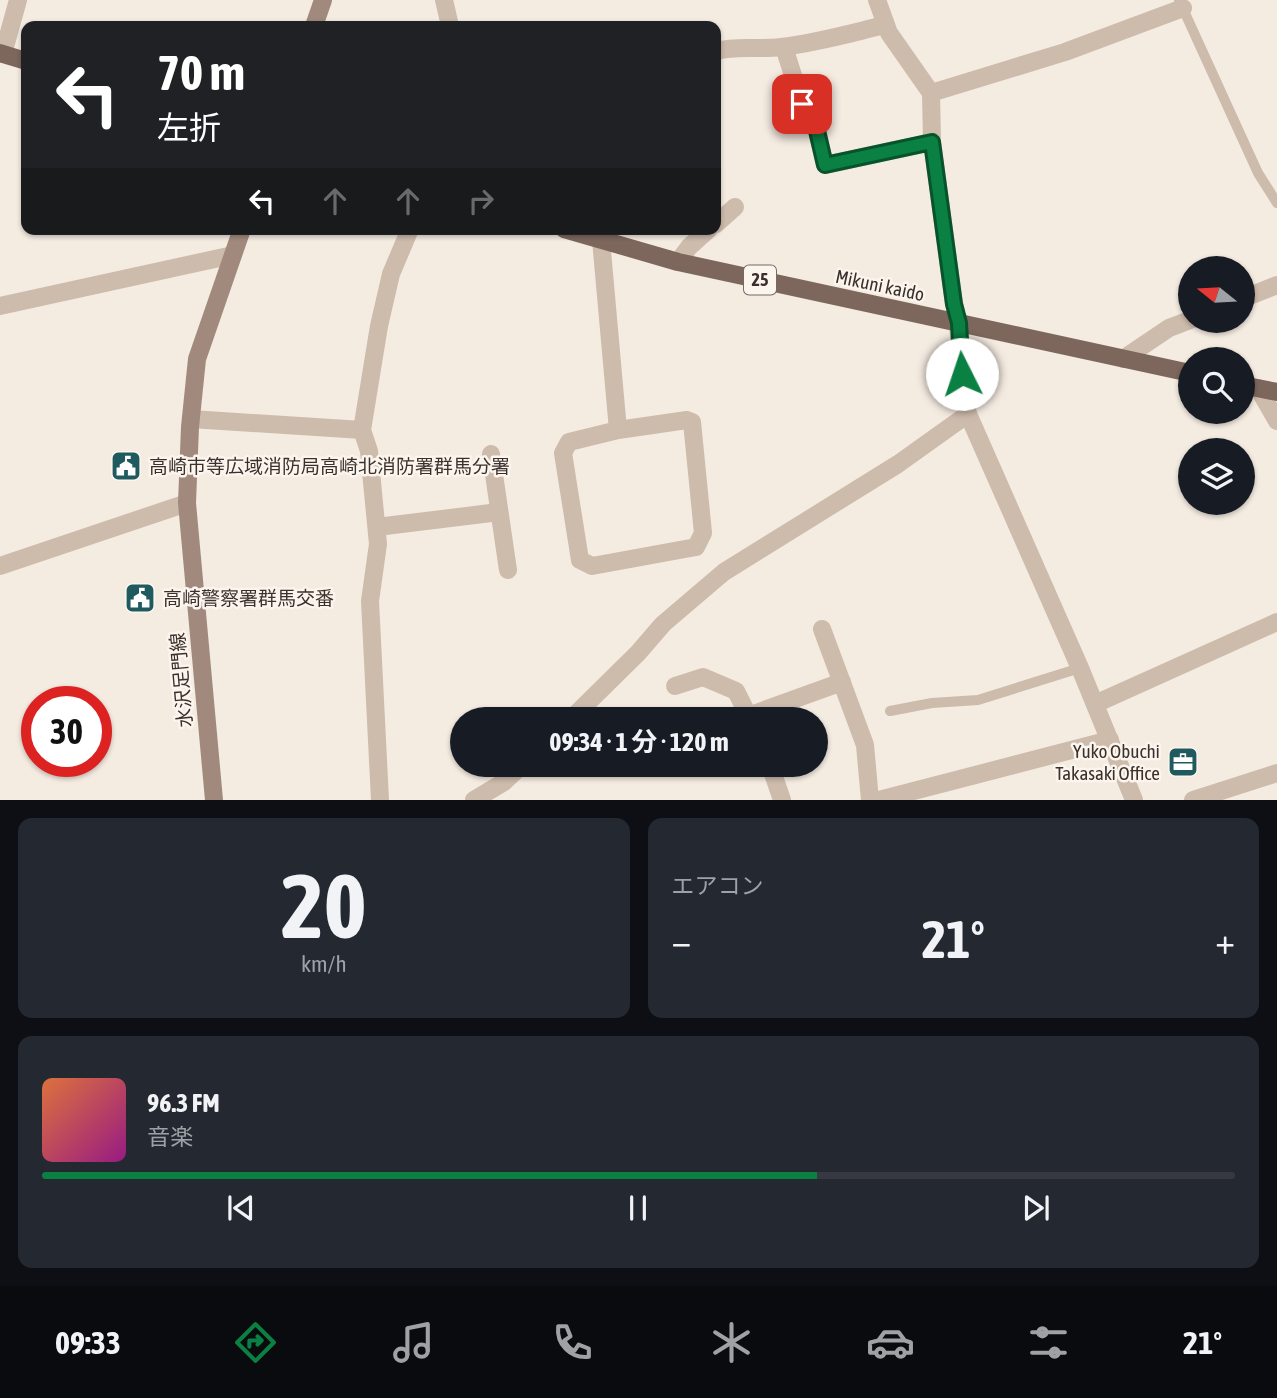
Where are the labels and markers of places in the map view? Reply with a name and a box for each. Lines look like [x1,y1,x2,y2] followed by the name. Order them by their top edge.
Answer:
[772,74,832,134] pin
[109,449,143,483] public building icon: 高崎市等広域消防局高崎北消防署群馬分署
[149,455,510,477] place label: 高崎市等広域消防局高崎北消防署群馬分署
[123,581,157,615] public building icon: 高崎警察署群馬交番
[163,587,334,609] place label: 高崎警察署群馬交番
[1055,740,1160,784] place label: Yuko Obuchi Takasaki Office
[1166,745,1200,779] office icon: Yuko Obuchi Takasaki Office

